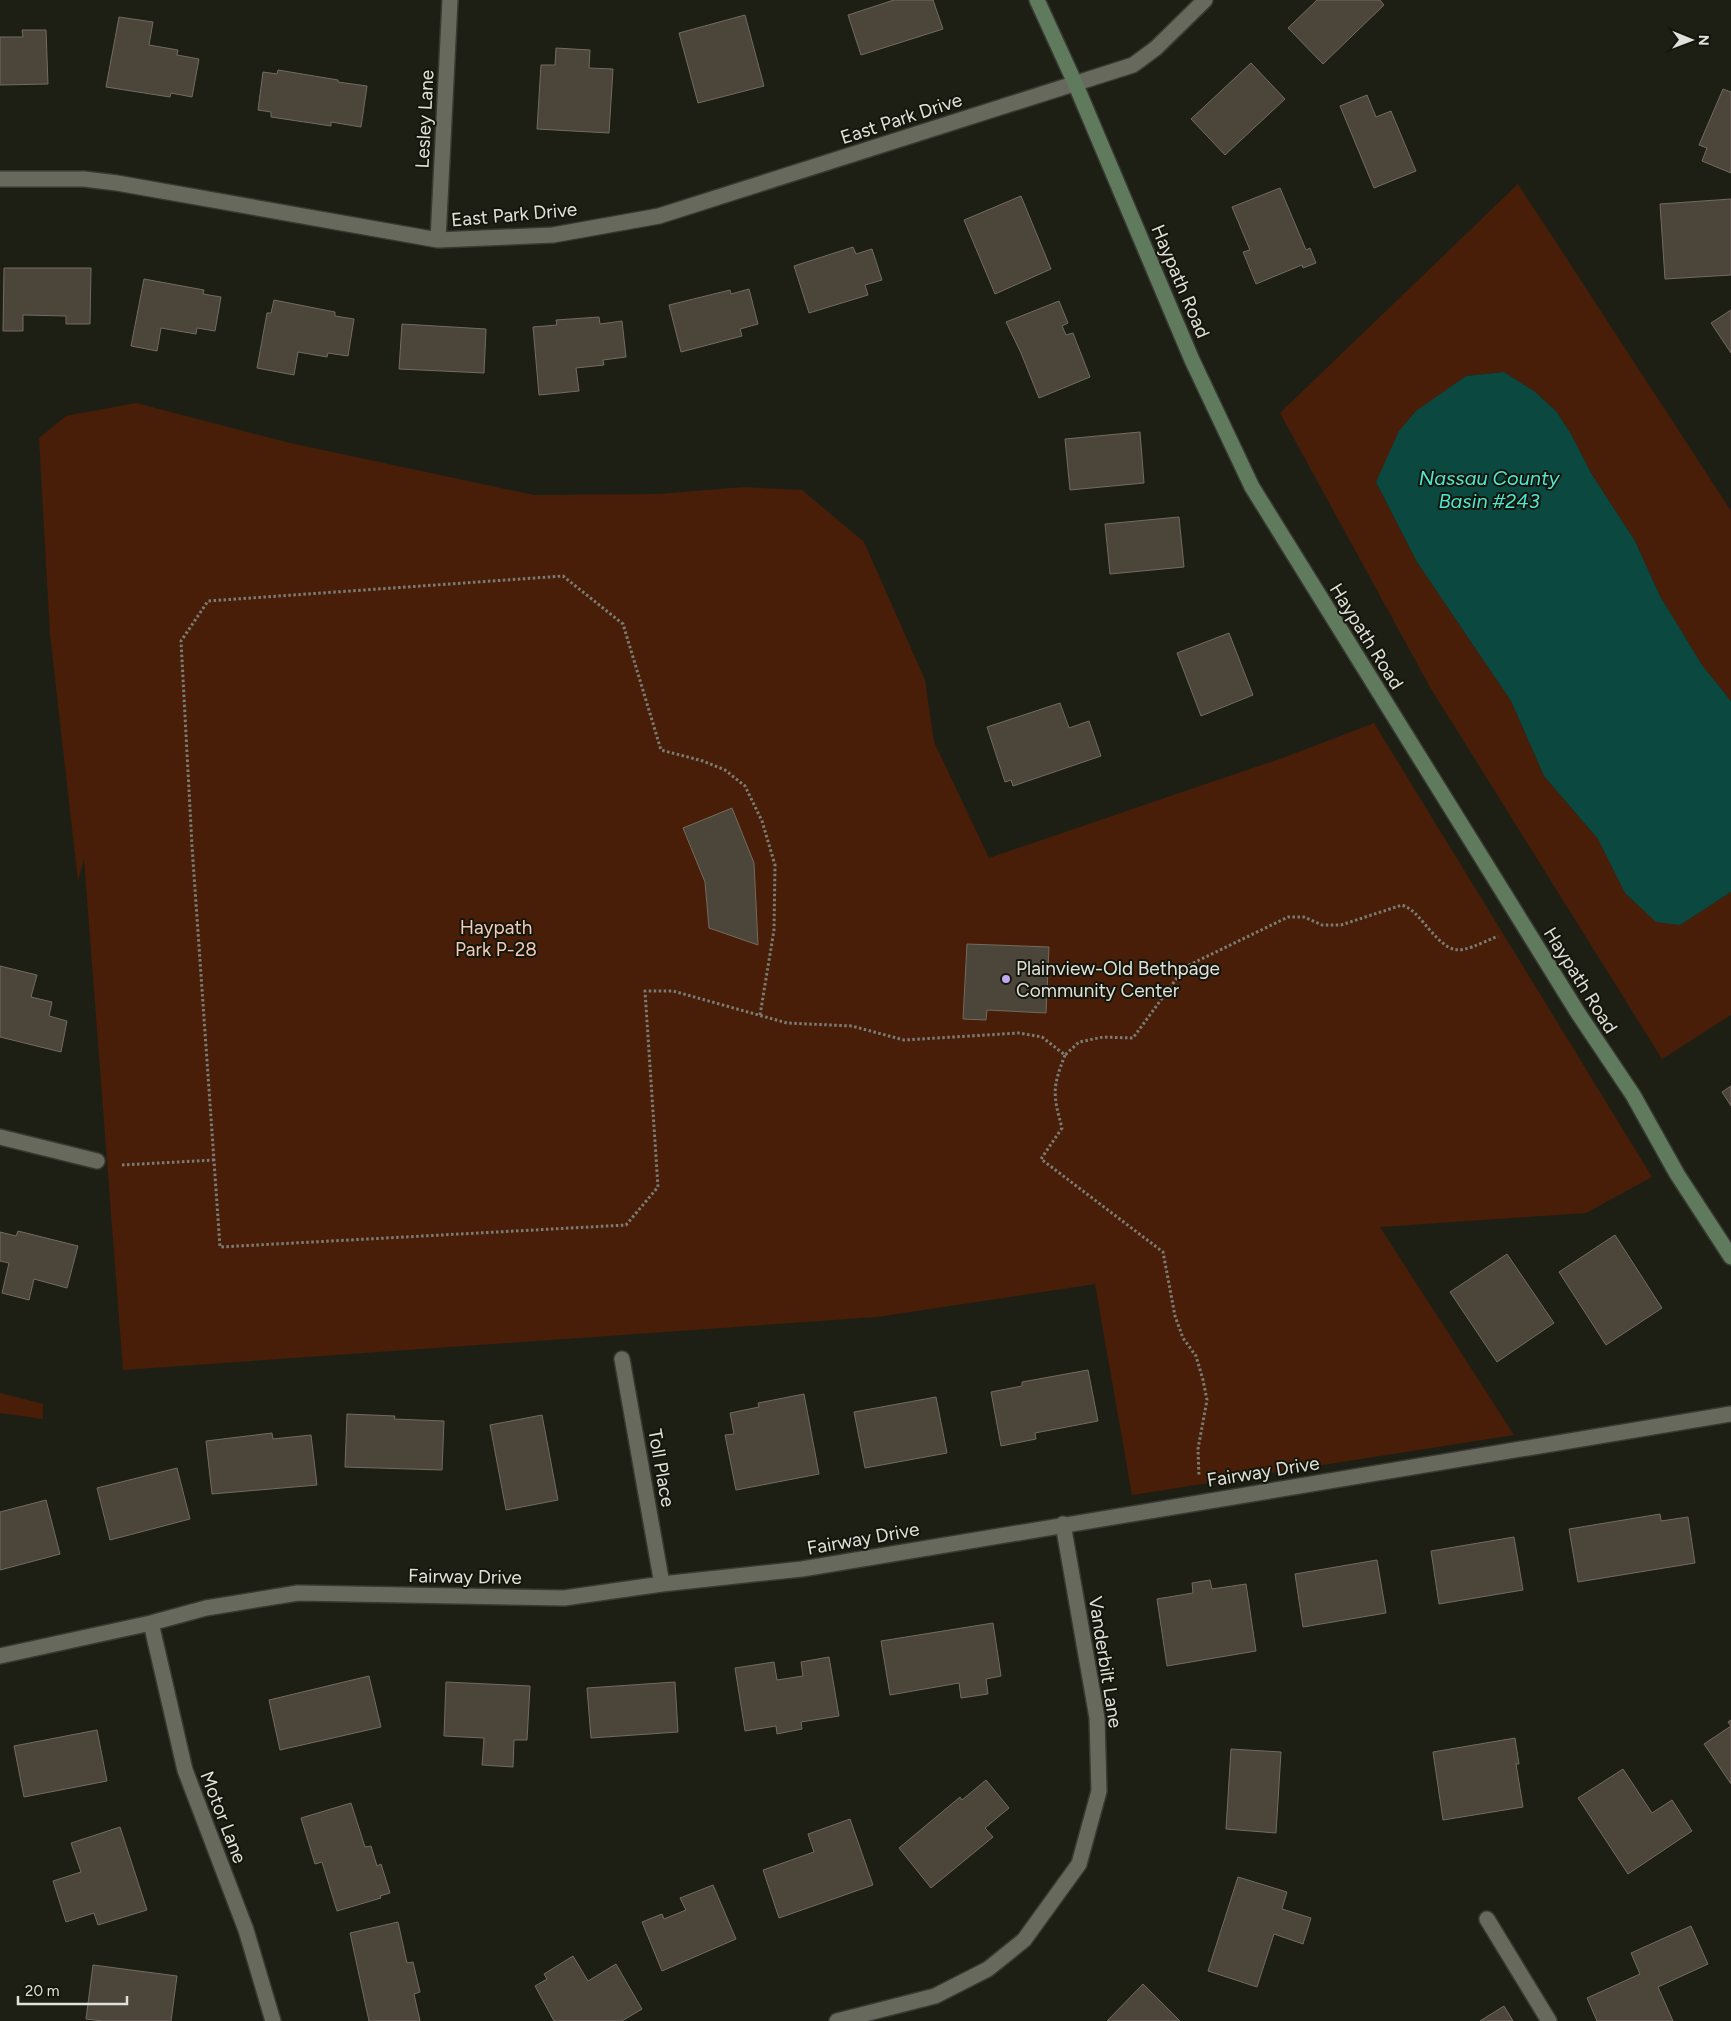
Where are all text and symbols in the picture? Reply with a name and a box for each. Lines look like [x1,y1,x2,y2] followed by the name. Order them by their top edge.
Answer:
[1666,15,1716,65] north arrow
[1695,35,1712,46] text: N
[410,69,439,169] street label: Lesley Lane
[837,88,965,149] street label: East Park Drive
[450,198,578,231] street label: East Park Drive
[1146,221,1215,341] street label: Haypath Road
[1419,466,1561,513] water label: Nassau County Basin #243
[1325,579,1408,694] street label: Haypath Road
[455,916,537,961] park label: Haypath Park P-28
[1539,923,1622,1038] street label: Haypath Road
[1016,957,1220,1002] place label: Plainview-Old Bethpage Community Center
[1000,973,1012,985] marker: Plainview-Old Bethpage Community Center
[643,1427,680,1509] street label: Toll Place
[1205,1451,1321,1492] street label: Fairway Drive
[805,1517,921,1560] street label: Fairway Drive
[408,1564,522,1589] street label: Fairway Drive
[1084,1595,1127,1729] street label: Vanderbilt Lane
[195,1768,252,1867] street label: Motor Lane
[18,1974,126,2006] scale bar
[25,1982,59,2000] text: 20 m

